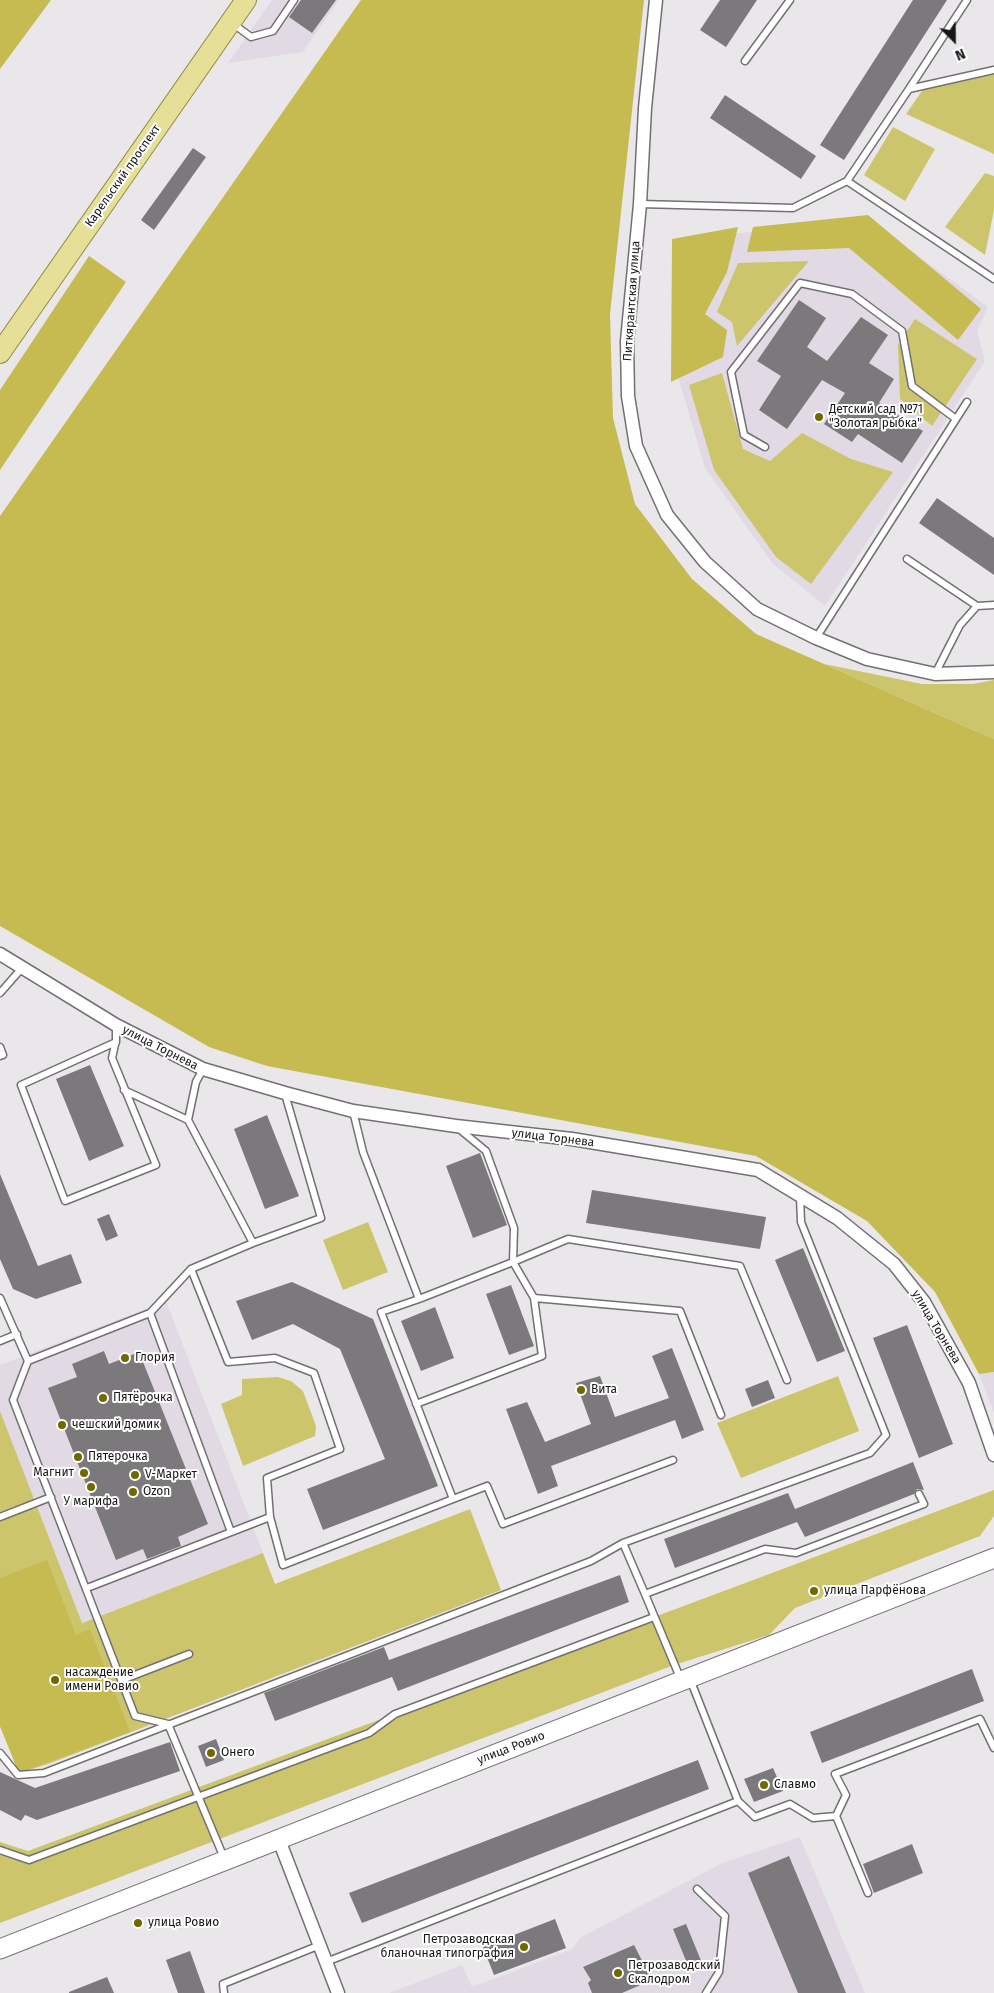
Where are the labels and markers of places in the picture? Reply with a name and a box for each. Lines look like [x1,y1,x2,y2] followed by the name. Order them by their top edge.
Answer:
[829,403,923,431] place label: Детский сад №71 "Золотая рыбка"
[813,411,825,423] marker: Детский сад №71 "Золотая рыбка"
[135,1351,175,1365] place label: Глория
[119,1352,131,1364] marker: Глория
[591,1383,617,1397] place label: Вита
[575,1384,587,1396] marker: Вита
[113,1391,173,1405] place label: Пятёрочка
[97,1392,109,1404] marker: Пятёрочка
[72,1418,159,1432] place label: чешский домик
[56,1419,68,1431] marker: чешский домик
[88,1450,148,1464] place label: Пятерочка
[72,1451,84,1463] marker: Пятерочка
[33,1466,74,1480] place label: Магнит
[78,1467,90,1479] marker: Магнит
[145,1468,197,1482] place label: V-Маркет
[129,1469,141,1481] marker: V-Маркет
[85,1481,97,1493] marker: У марифа
[143,1485,170,1499] place label: Ozon
[127,1486,139,1498] marker: Ozon
[64,1495,118,1509] place label: У марифа
[824,1584,926,1598] place label: улица Парфёнова
[808,1585,820,1597] marker: улица Парфёнова
[65,1666,139,1694] place label: насаждение имени Ровио
[49,1674,61,1686] marker: насаждение имени Ровио
[221,1746,255,1760] place label: Онего
[205,1747,217,1759] marker: Онего
[774,1778,816,1792] place label: Славмо
[758,1779,770,1791] marker: Славмо
[148,1916,219,1930] place label: улица Ровио
[132,1917,144,1929] marker: улица Ровио
[381,1933,514,1961] place label: Петрозаводская бланочная типография
[518,1941,530,1953] marker: Петрозаводская бланочная типография
[628,1959,721,1987] place label: Петрозаводский Скалодром
[612,1967,624,1979] marker: Петрозаводский Скалодром

